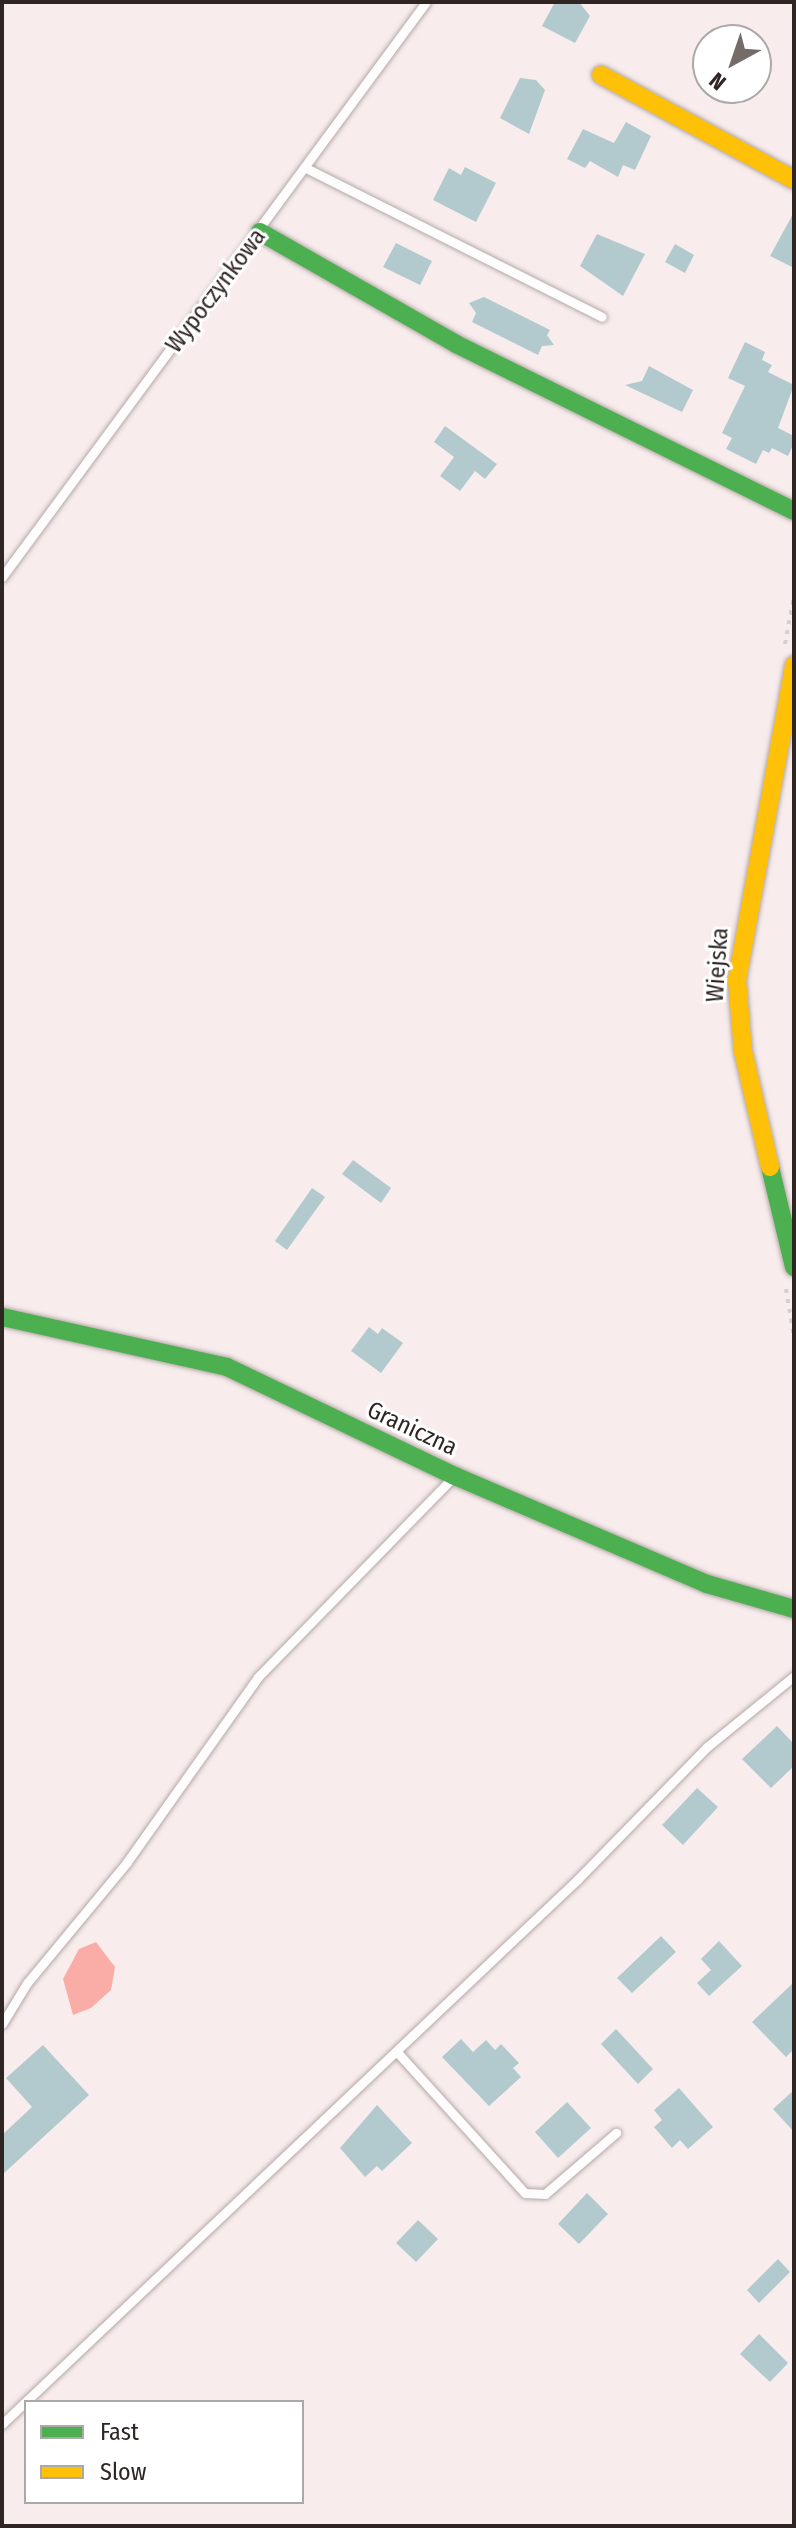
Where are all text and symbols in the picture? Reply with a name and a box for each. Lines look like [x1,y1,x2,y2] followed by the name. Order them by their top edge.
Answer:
[692,24,772,104] north arrow
[704,67,731,96] text: N
[160,223,272,359] street label: Wypoczynkowa
[701,927,735,1003] street label: Wiejska
[362,1396,462,1462] street label: Graniczna
[24,2400,304,2504] legend
[100,2418,139,2446] text: Fast
[100,2458,146,2486] text: Slow

